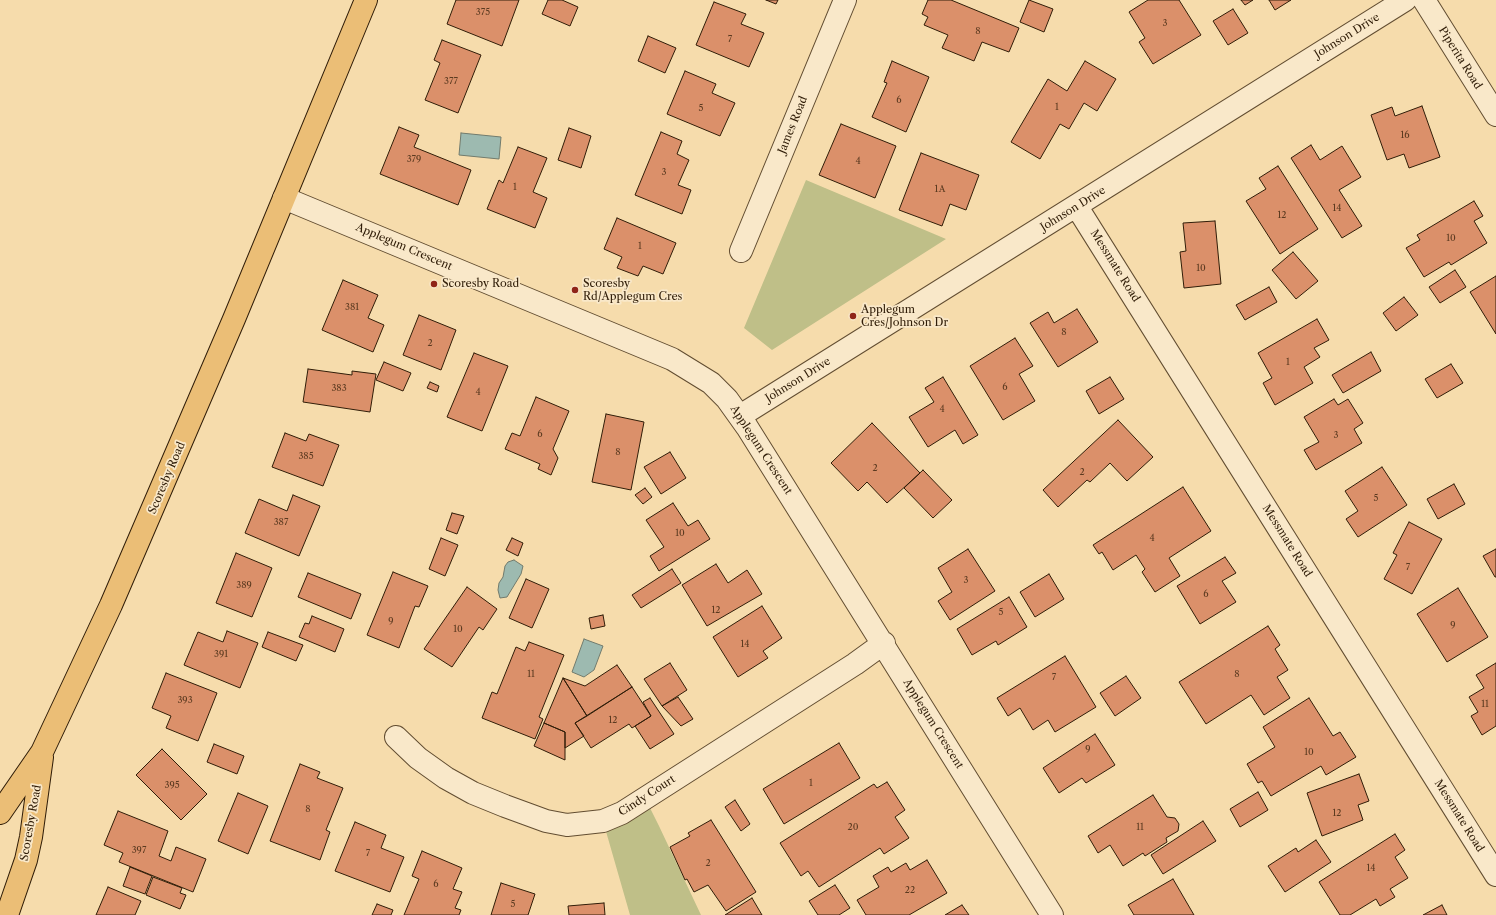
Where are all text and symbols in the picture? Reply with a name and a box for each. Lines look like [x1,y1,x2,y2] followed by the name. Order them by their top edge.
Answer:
[476,7,490,17] house number: 375
[1312,11,1382,61] street label: Johnson Drive
[1163,18,1167,28] house number: 3
[1435,24,1485,92] street label: Piperita Road
[975,26,981,36] house number: 8
[728,34,732,44] house number: 7
[444,76,458,86] house number: 377
[775,94,811,156] street label: James Road
[896,95,902,105] house number: 6
[1055,102,1059,112] house number: 1
[699,103,703,113] house number: 5
[1400,130,1410,140] house number: 16
[407,154,421,164] house number: 379
[855,156,861,166] house number: 4
[662,167,666,177] house number: 3
[513,182,517,192] house number: 1
[935,184,945,194] house number: 1A
[1038,184,1108,234] street label: Johnson Drive
[1333,203,1341,213] house number: 14
[1278,210,1286,220] house number: 12
[354,221,454,273] street label: Applegum Crescent
[1087,227,1143,305] street label: Messmate Road
[1446,233,1456,243] house number: 10
[638,241,642,251] house number: 1
[1196,263,1206,273] house number: 10
[442,277,519,291] place label: Scoresby Road
[583,277,682,303] place label: Scoresby Rd/Applegum Cres
[429,279,439,289] marker: Scoresby Road
[570,285,580,295] marker: Scoresby Rd/Applegum Cres
[345,302,359,312] house number: 381
[861,303,948,329] place label: Applegum Cres/Johnson Dr
[848,311,858,321] marker: Applegum Cres/Johnson Dr
[1061,327,1067,337] house number: 8
[427,338,433,348] house number: 2
[763,355,833,405] street label: Johnson Drive
[1286,357,1290,367] house number: 1
[1002,382,1008,392] house number: 6
[331,383,347,393] house number: 383
[475,387,481,397] house number: 4
[727,403,795,497] street label: Applegum Crescent
[939,404,945,414] house number: 4
[537,429,543,439] house number: 6
[1334,430,1338,440] house number: 3
[146,440,188,516] street label: Scoresby Road
[615,447,621,457] house number: 8
[298,451,314,461] house number: 385
[872,463,878,473] house number: 2
[1079,467,1085,477] house number: 2
[1374,493,1378,503] house number: 5
[1259,502,1315,580] street label: Messmate Road
[274,517,288,527] house number: 387
[675,528,685,538] house number: 10
[1149,533,1155,543] house number: 4
[1406,562,1410,572] house number: 7
[964,575,968,585] house number: 3
[236,580,252,590] house number: 389
[1203,589,1209,599] house number: 6
[712,605,720,615] house number: 12
[999,607,1003,617] house number: 5
[388,616,394,626] house number: 9
[1450,620,1456,630] house number: 9
[453,624,463,634] house number: 10
[741,639,749,649] house number: 14
[214,649,228,659] house number: 391
[527,669,535,679] house number: 11
[1234,669,1240,679] house number: 8
[1052,672,1056,682] house number: 7
[900,677,966,771] street label: Applegum Crescent
[177,695,193,705] house number: 393
[1481,699,1489,709] house number: 11
[609,715,617,725] house number: 12
[1085,744,1091,754] house number: 9
[1304,747,1314,757] house number: 10
[616,773,678,819] street label: Cindy Court
[1431,777,1487,855] street label: Messmate Road
[809,778,813,788] house number: 1
[164,780,180,790] house number: 395
[18,784,44,862] street label: Scoresby Road
[305,804,311,814] house number: 8
[1333,808,1341,818] house number: 12
[848,822,858,832] house number: 20
[1136,822,1144,832] house number: 11
[132,845,146,855] house number: 397
[366,848,370,858] house number: 7
[705,858,711,868] house number: 2
[1367,863,1375,873] house number: 14
[433,879,439,889] house number: 6
[905,885,915,895] house number: 22
[511,899,515,909] house number: 5

